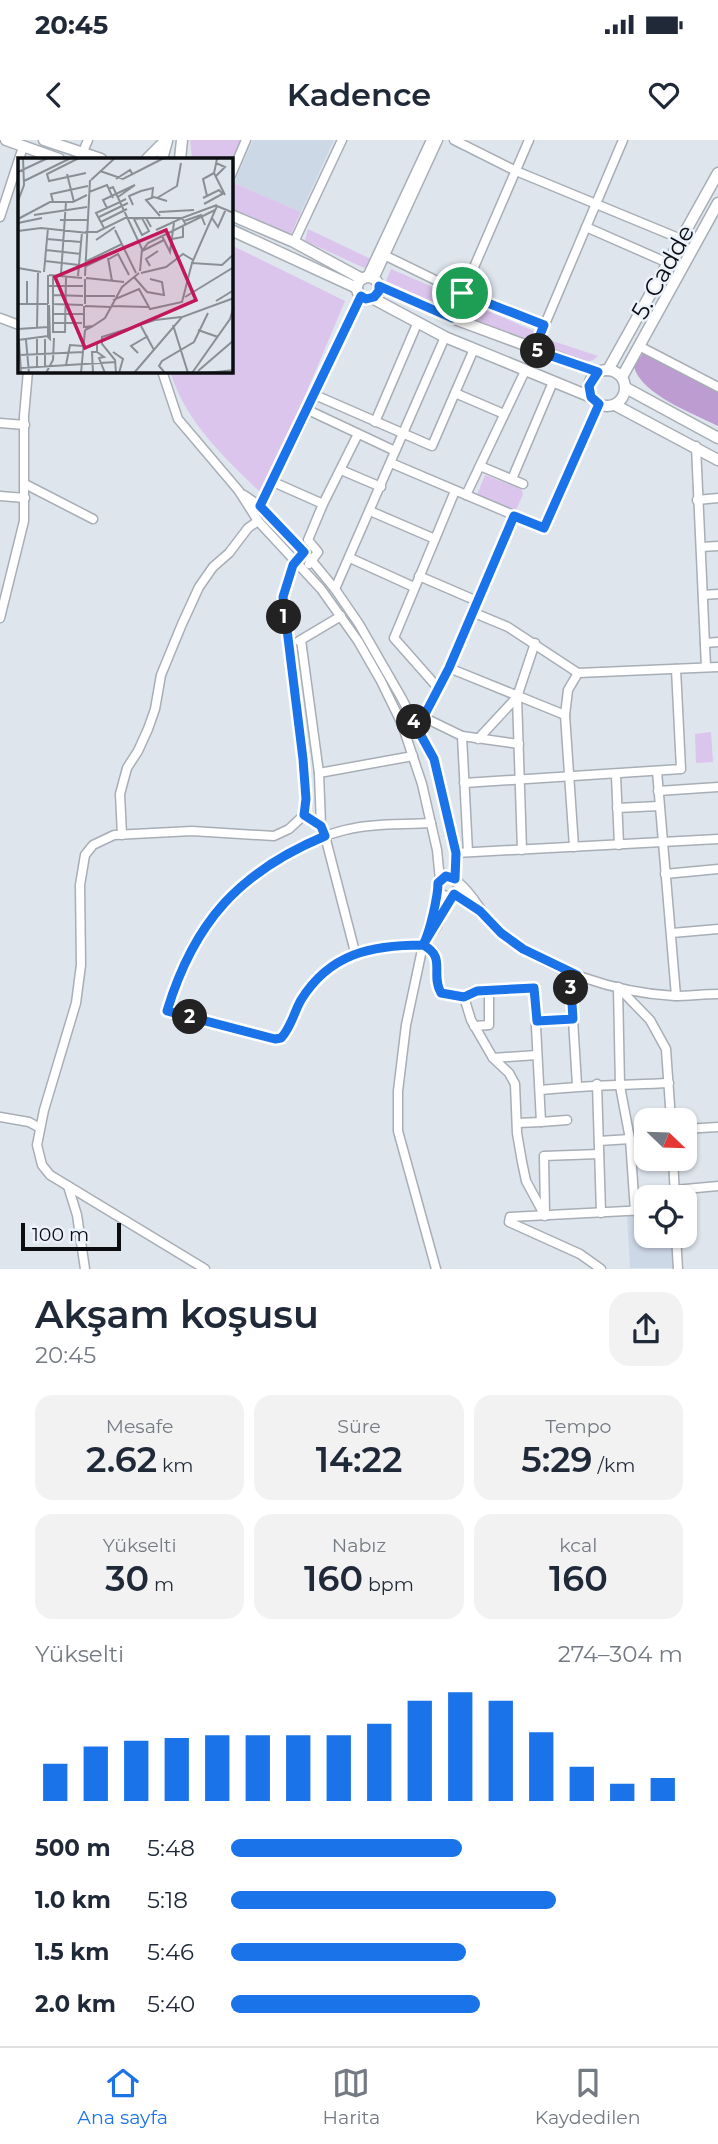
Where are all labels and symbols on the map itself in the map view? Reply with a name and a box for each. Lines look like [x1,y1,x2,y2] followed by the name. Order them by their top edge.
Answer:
[18,158,233,373] inset map
[625,220,700,324] street label: 5. Cadde
[432,263,492,323] pin
[520,334,556,368] pin: 5
[266,600,302,634] pin: 1
[396,704,432,740] pin: 4
[554,970,588,1006] pin: 3
[172,1000,208,1034] pin: 2
[634,1108,696,1171] north arrow
[21,1220,121,1252] scale bar

